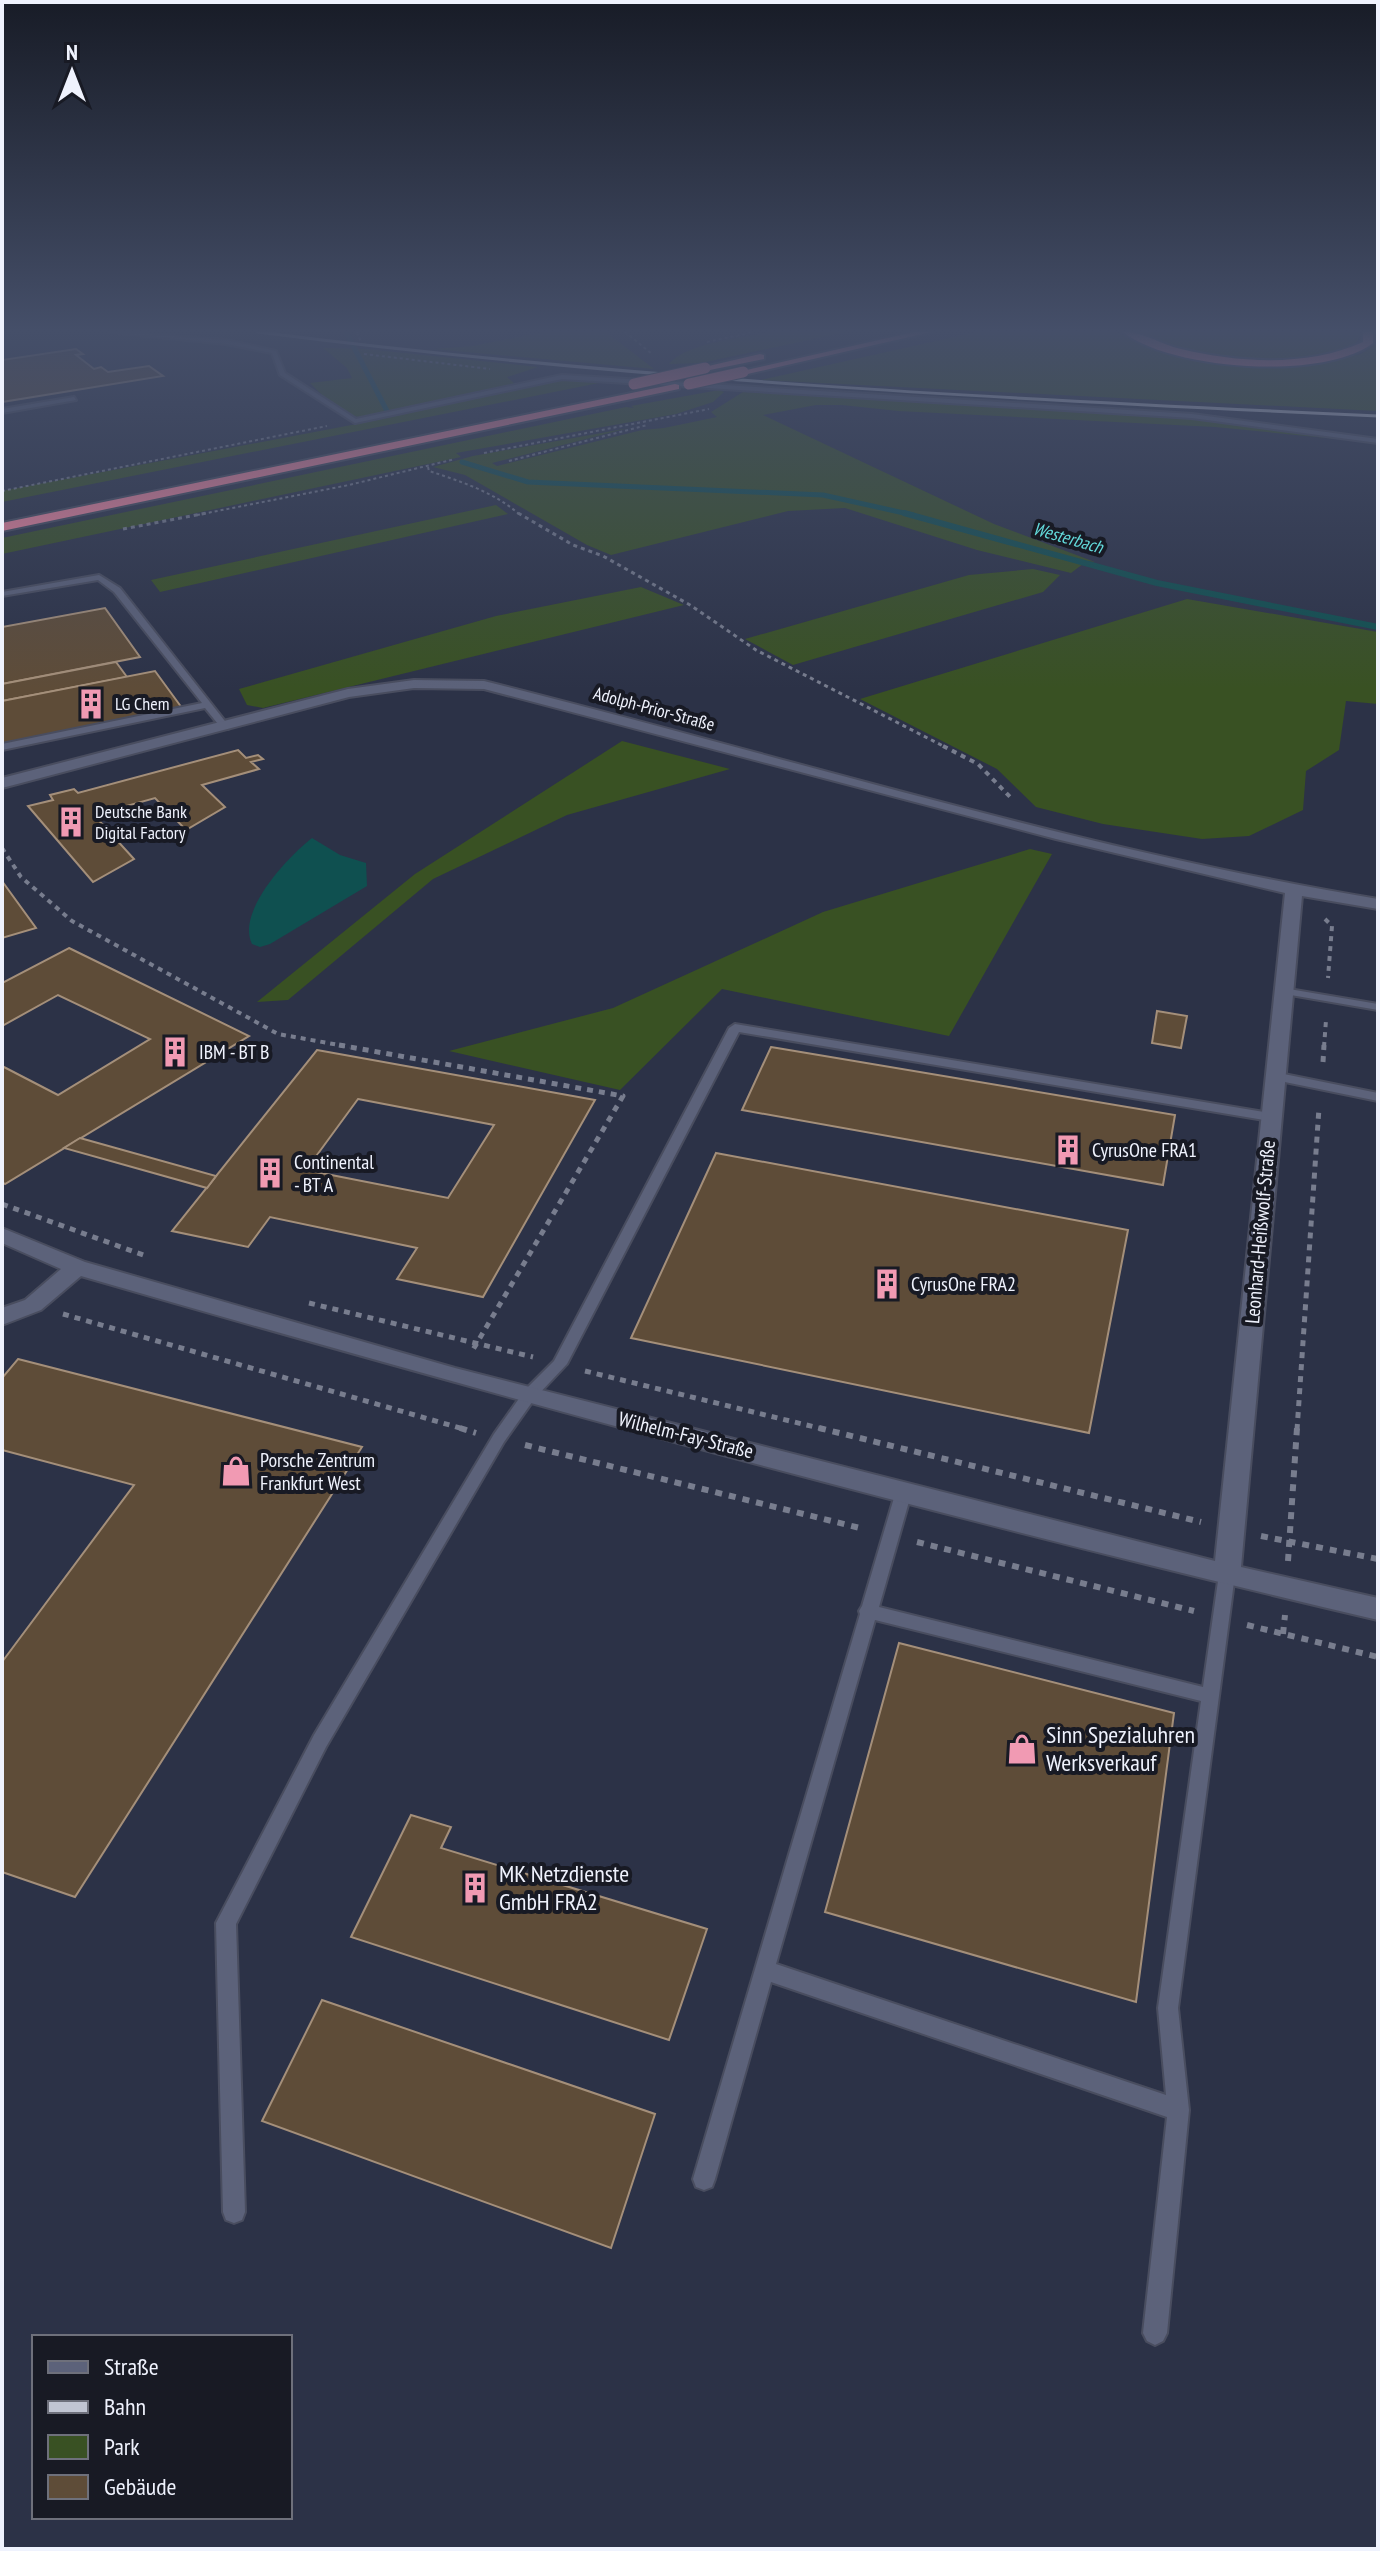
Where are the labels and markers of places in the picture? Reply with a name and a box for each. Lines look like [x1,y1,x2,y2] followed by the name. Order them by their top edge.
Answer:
[74,687,108,721] building icon: LG Chem
[115,692,169,715] place label: LG Chem
[95,800,187,844] place label: Deutsche Bank Digital Factory
[54,805,88,839] building icon: Deutsche Bank Digital Factory
[158,1035,192,1069] building icon: IBM - BT B
[199,1039,270,1065] place label: IBM - BT B
[1051,1133,1085,1167] building icon: CyrusOne FRA1
[1092,1137,1197,1163] place label: CyrusOne FRA1
[294,1149,374,1198] place label: Continental - BT A
[253,1156,287,1190] building icon: Continental - BT A
[870,1267,904,1301] building icon: CyrusOne FRA2
[911,1271,1016,1297] place label: CyrusOne FRA2
[260,1447,375,1496] place label: Porsche Zentrum Frankfurt West
[219,1454,253,1488] shop icon: Porsche Zentrum Frankfurt West
[1046,1719,1195,1778] place label: Sinn Spezialuhren Werksverkauf
[1005,1732,1039,1766] shop icon: Sinn Spezialuhren Werksverkauf
[499,1858,629,1917] place label: MK Netzdienste GmbH FRA2
[458,1871,492,1905] building icon: MK Netzdienste GmbH FRA2

